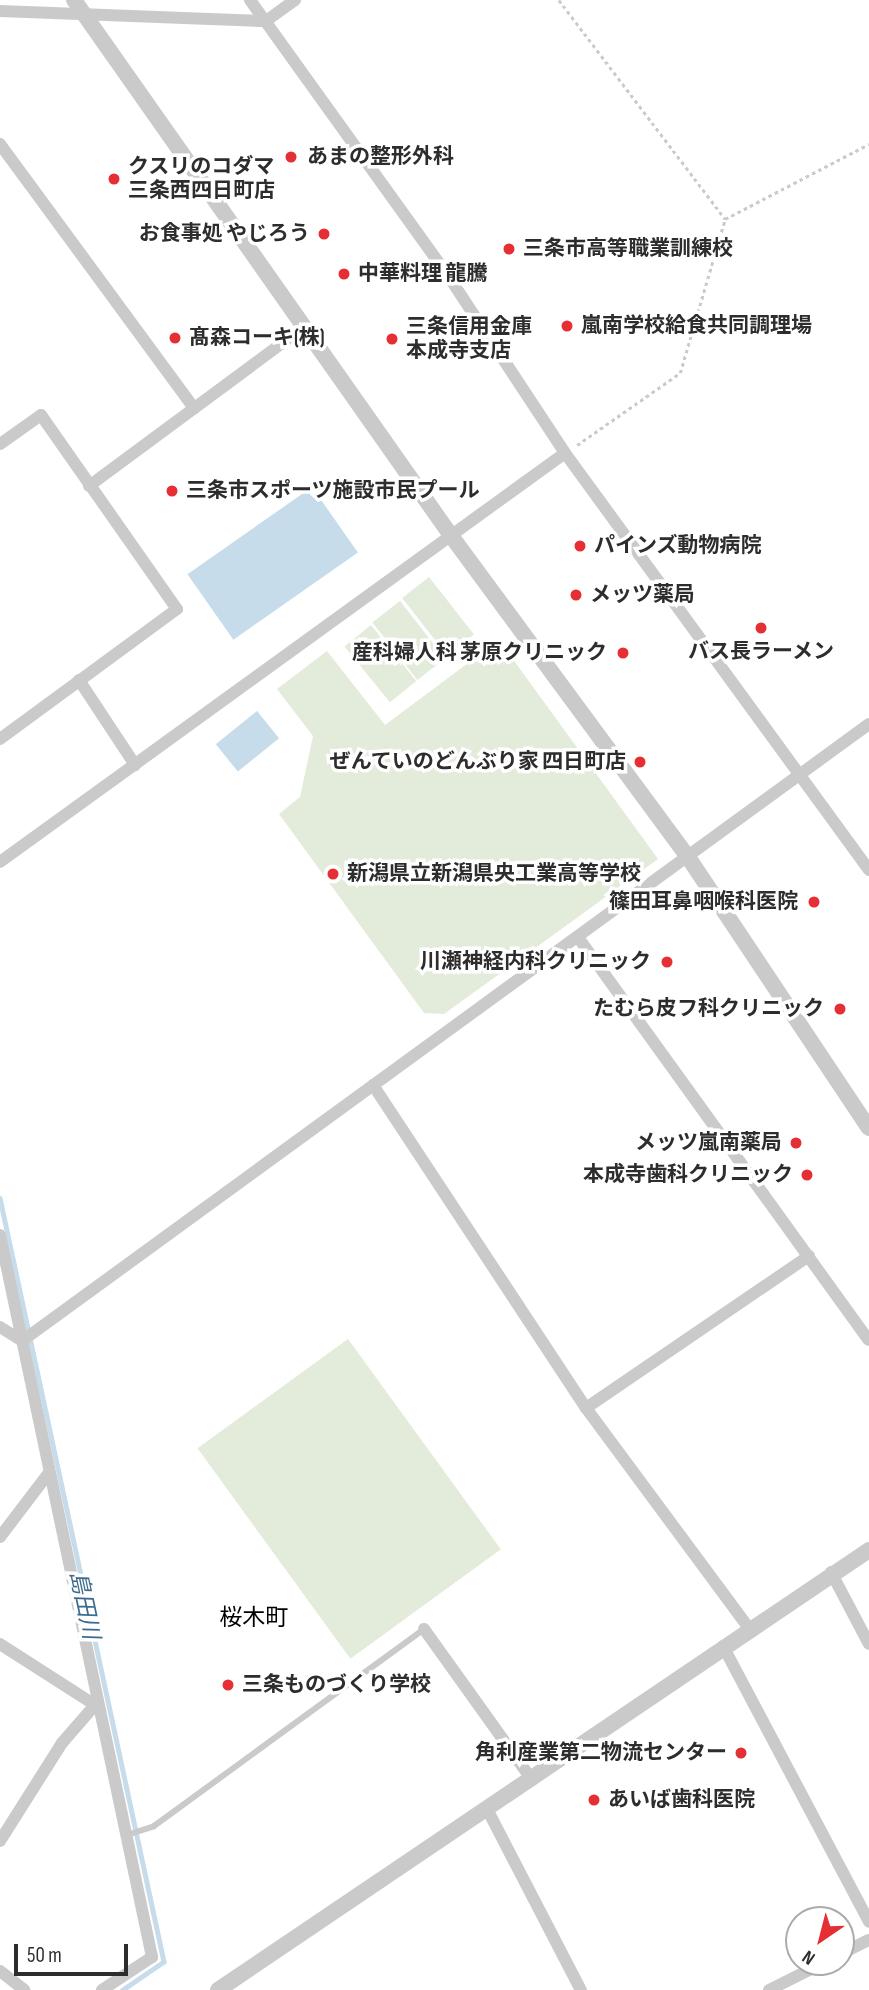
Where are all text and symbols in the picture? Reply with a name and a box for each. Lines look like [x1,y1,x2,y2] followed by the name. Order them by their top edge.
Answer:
[307,144,454,170] place label: あまの整形外科
[281,147,301,167] marker: あまの整形外科
[128,154,275,204] place label: クスリのコダマ 三条西四日町店
[106,171,122,187] marker: クスリのコダマ 三条西四日町店
[139,221,310,247] place label: お食事処 やじろう
[316,226,332,242] marker: お食事処 やじろう
[523,236,733,262] place label: 三条市高等職業訓練校
[501,241,517,257] marker: 三条市高等職業訓練校
[358,261,487,287] place label: 中華料理 龍騰
[336,266,352,282] marker: 中華料理 龍騰
[581,313,812,339] place label: 嵐南学校給食共同調理場
[406,314,532,364] place label: 三条信用金庫 本成寺支店
[559,318,575,334] marker: 嵐南学校給食共同調理場
[189,325,325,351] place label: 髙森コーキ(株)
[167,330,183,346] marker: 髙森コーキ(株)
[384,331,400,347] marker: 三条信用金庫 本成寺支店
[186,478,480,504] place label: 三条市スポーツ施設市民プール
[164,483,180,499] marker: 三条市スポーツ施設市民プール
[594,533,762,559] place label: パインズ動物病院
[572,538,588,554] marker: パインズ動物病院
[590,582,695,608] place label: メッツ薬局
[568,587,584,603] marker: メッツ薬局
[753,620,769,636] marker: バス長ラーメン
[688,639,834,665] place label: バス長ラーメン
[352,640,607,666] place label: 産科婦人科 茅原クリニック
[613,643,633,663] marker: 産科婦人科 茅原クリニック
[329,749,626,775] place label: ぜんていのどんぶり家 四日町店
[632,754,648,770] marker: ぜんていのどんぶり家 四日町店
[347,861,641,887] place label: 新潟県立新潟県央工業高等学校
[325,866,341,882] marker: 新潟県立新潟県央工業高等学校
[609,889,798,915] place label: 篠田耳鼻咽喉科医院
[804,892,824,912] marker: 篠田耳鼻咽喉科医院
[420,949,651,975] place label: 川瀬神経内科クリニック
[657,952,677,972] marker: 川瀬神経内科クリニック
[593,996,824,1022] place label: たむら皮フ科クリニック
[830,999,850,1019] marker: たむら皮フ科クリニック
[635,1130,782,1156] place label: メッツ嵐南薬局
[788,1135,804,1151] marker: メッツ嵐南薬局
[583,1162,793,1188] place label: 本成寺歯科クリニック
[799,1167,815,1183] marker: 本成寺歯科クリニック
[63,1568,105,1642] water label: 島田川
[220,1604,288,1632] district label: 桜木町
[242,1672,431,1698] place label: 三条ものづくり学校
[220,1677,236,1693] marker: 三条ものづくり学校
[475,1740,727,1766] place label: 角利産業第二物流センター
[733,1745,749,1761] marker: 角利産業第二物流センター
[608,1787,755,1813] place label: あいば歯科医院
[586,1792,602,1808] marker: あいば歯科医院
[785,1906,855,1976] north arrow
[18,1930,131,1974] scale bar
[27,1943,62,1968] text: 50 m
[798,1945,820,1969] text: N

